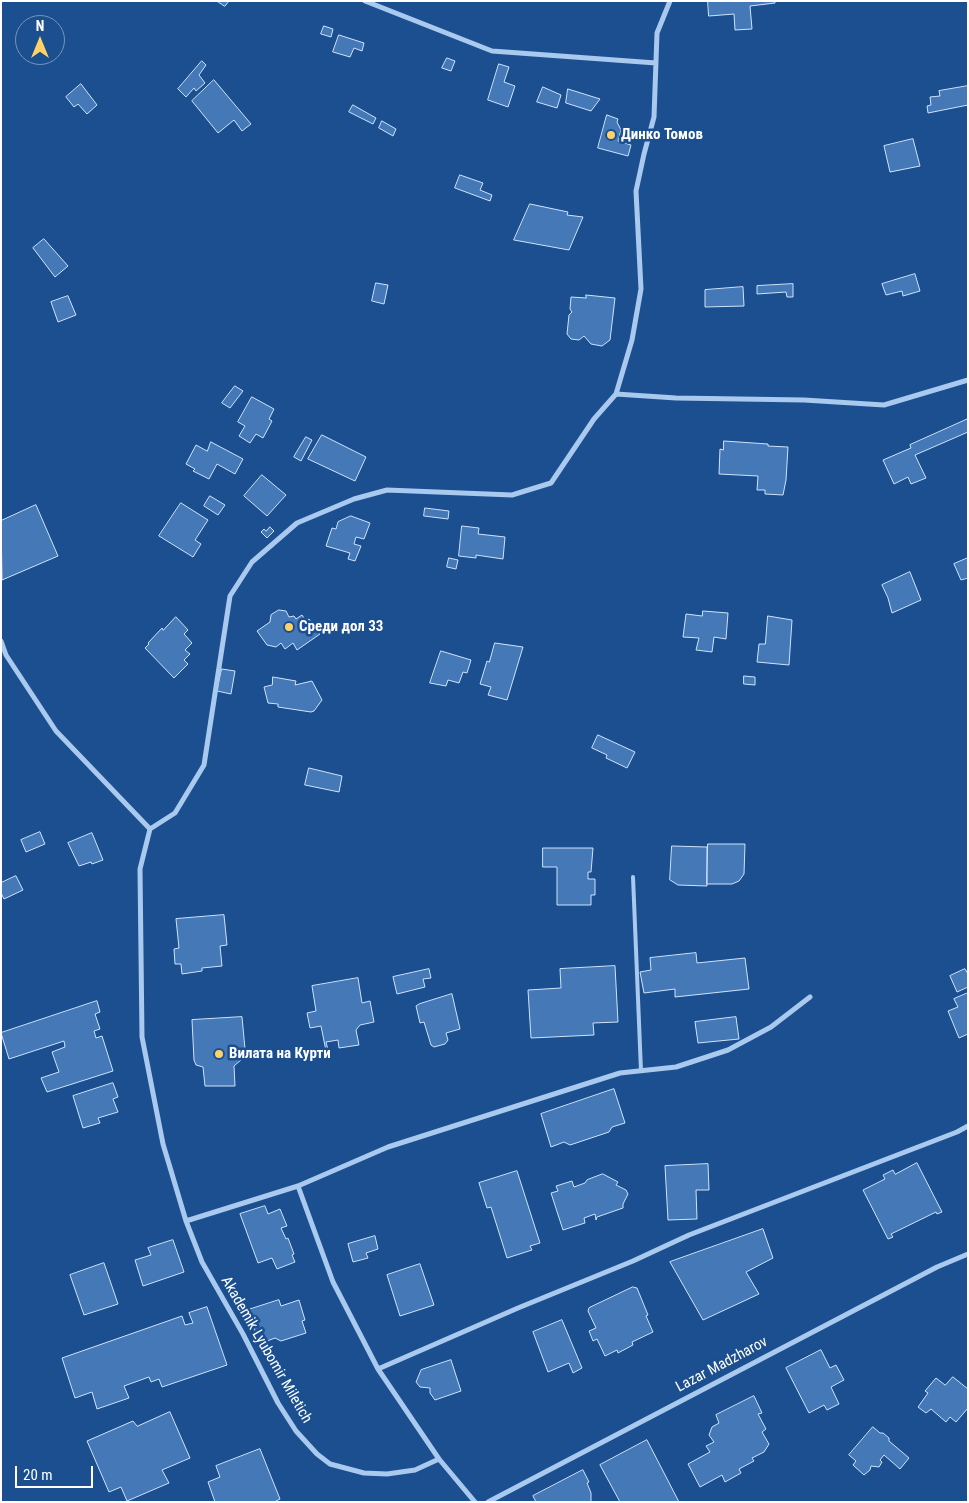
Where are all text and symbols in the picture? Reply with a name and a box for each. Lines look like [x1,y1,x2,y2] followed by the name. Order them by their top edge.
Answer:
[15,15,65,65] north arrow
[36,18,44,34] text: N
[621,126,703,144] place label: Динко Томов
[605,129,617,141] marker: Динко Томов
[299,618,383,636] place label: Среди дол 33
[283,621,295,633] marker: Среди дол 33
[229,1045,331,1063] place label: Вилата на Курти
[213,1048,225,1060] marker: Вилата на Курти
[217,1273,315,1427] street label: Akademik Lyubomir Miletich
[673,1333,771,1397] street label: Lazar Madzharov
[18,1456,95,1488] scale bar
[23,1466,53,1484] text: 20 m

